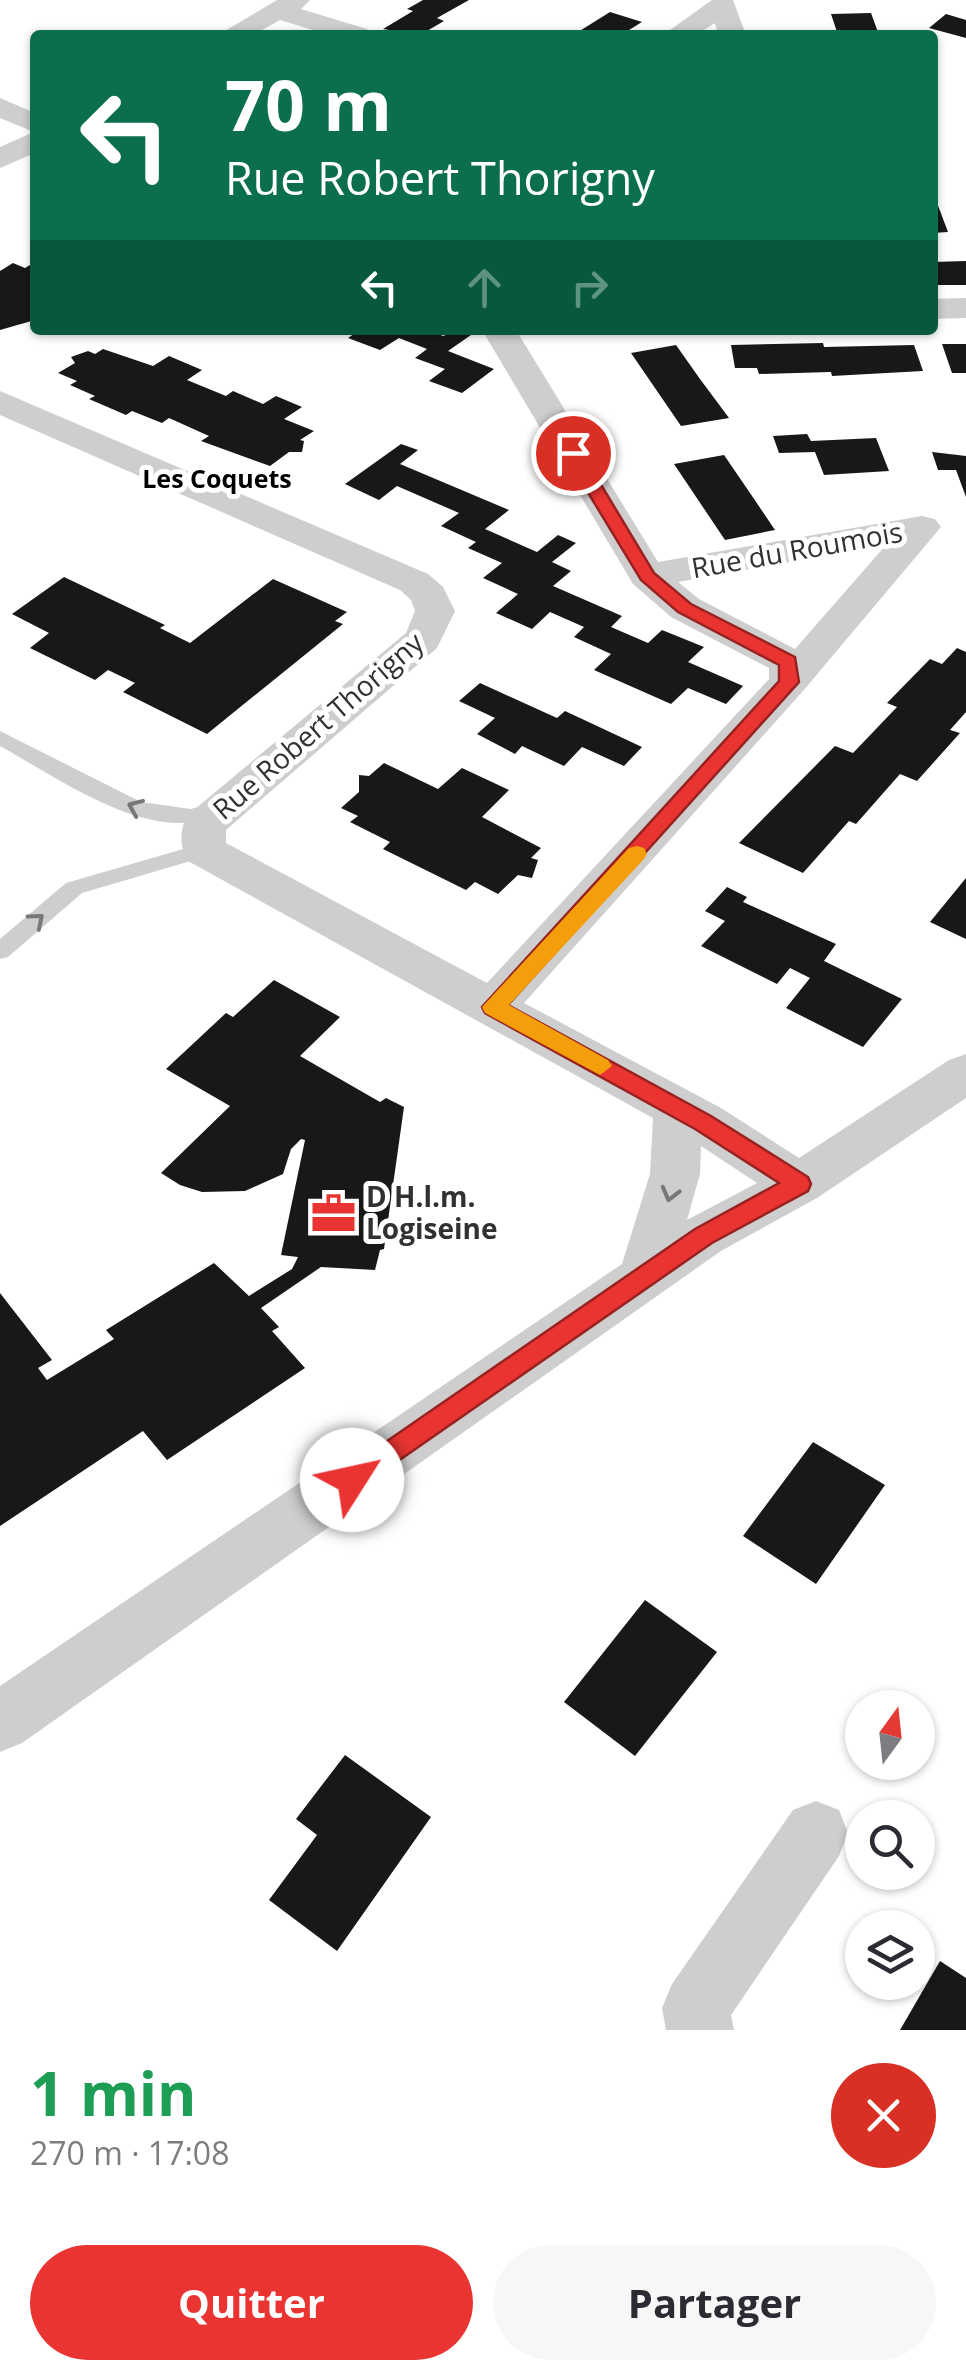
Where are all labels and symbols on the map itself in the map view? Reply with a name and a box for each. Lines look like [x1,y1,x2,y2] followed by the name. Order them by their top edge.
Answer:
[531,411,616,496] pin
[142,461,292,495] district label: Les Coquets
[688,512,905,586] street label: Rue du Roumois
[204,623,431,827] street label: Rue Robert Thorigny
[127,798,145,818] one-way arrow
[25,913,44,931] one-way arrow
[366,1177,497,1247] place label: D H.l.m. Logiseine
[661,1185,682,1202] one-way arrow
[309,1189,357,1237] office icon: D H.l.m. Logiseine
[300,1428,404,1532] position arrow
[845,1690,935,1780] north arrow

